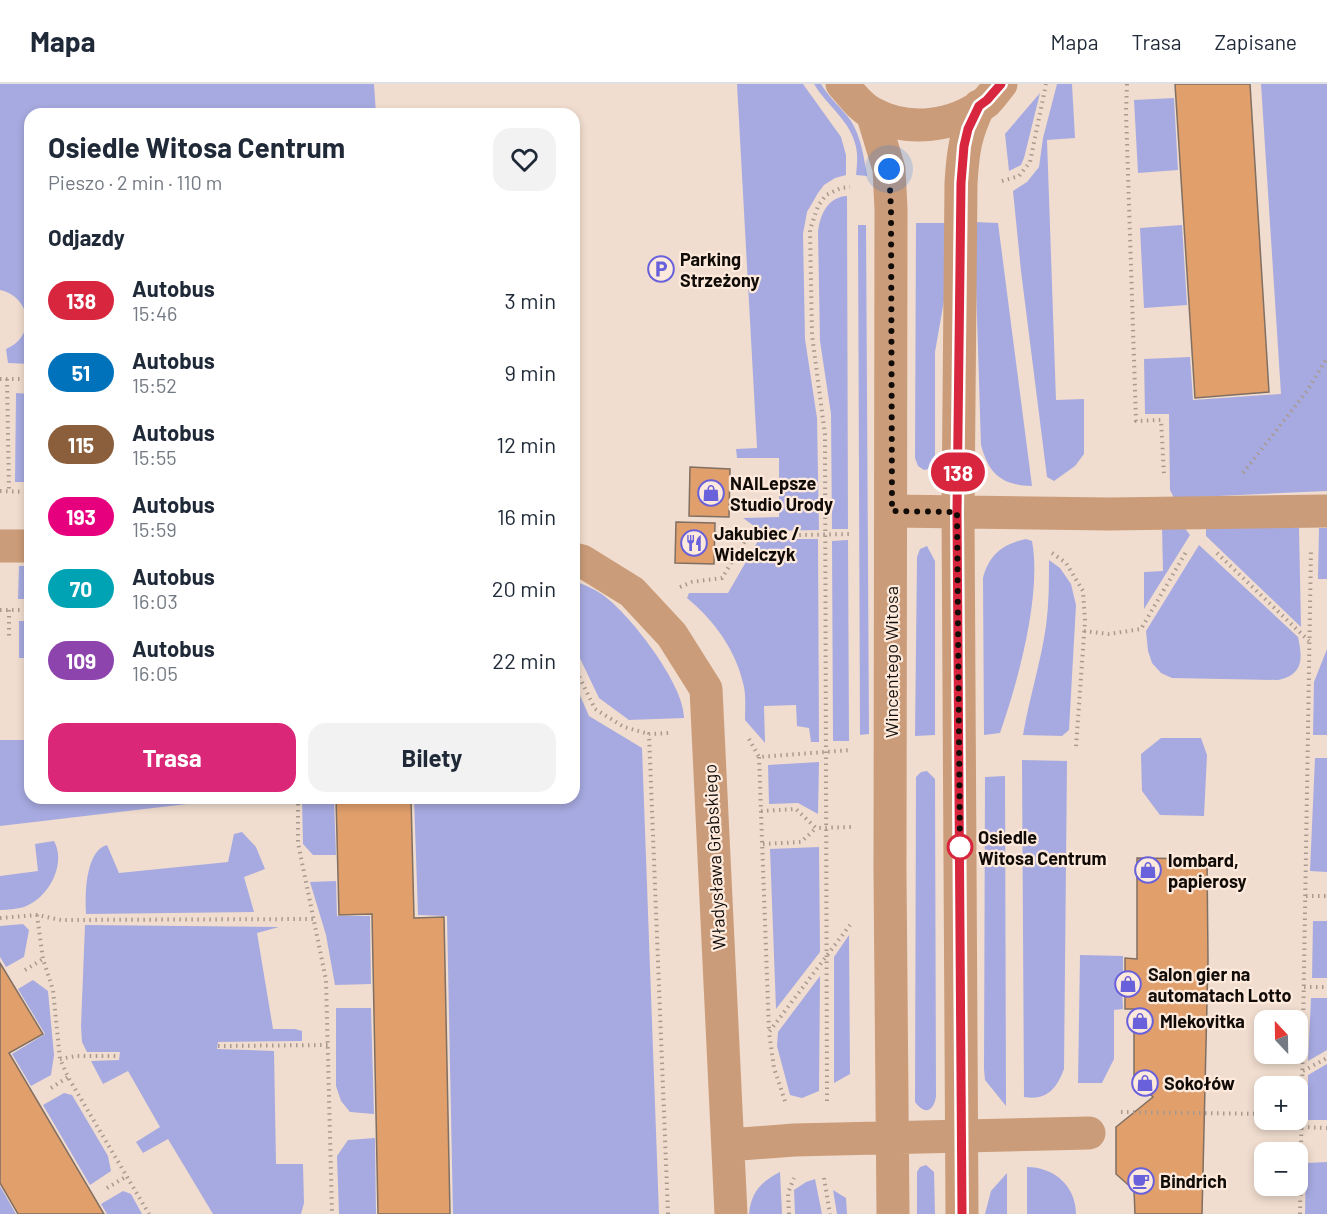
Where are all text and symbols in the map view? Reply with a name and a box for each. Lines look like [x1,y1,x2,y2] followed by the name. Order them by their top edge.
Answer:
[30,24,96,58] text: Mapa
[1051,29,1099,54] text: Mapa
[1132,29,1182,54] text: Trasa
[1215,29,1297,54] text: Zapisane
[493,128,556,191] button: heart
[48,130,345,164] text: Osiedle Witosa Centrum
[874,154,904,184] your location
[48,170,222,194] text: Pieszo · 2 min · 110 m
[48,224,125,250] text: Odjazdy
[680,248,760,291] place label: Parking Strzeżony
[646,254,676,284] parking icon: Parking Strzeżony
[132,275,215,301] text: Autobus
[505,287,556,313] text: 3 min
[66,288,96,313] text: 138
[132,301,177,325] text: 15:46
[132,347,215,373] text: Autobus
[504,359,556,385] text: 9 min
[72,360,90,385] text: 51
[132,373,177,397] text: 15:52
[132,419,215,445] text: Autobus
[496,431,556,457] text: 12 min
[68,432,94,457] text: 115
[132,445,177,469] text: 15:55
[924,452,992,492] line badge: 138
[943,460,973,485] text: 138
[730,472,833,515] place label: NAILepsze Studio Urody
[696,478,726,508] shop icon: NAILepsze Studio Urody
[132,491,215,517] text: Autobus
[497,503,556,529] text: 16 min
[66,504,96,529] text: 193
[132,517,177,541] text: 15:59
[714,522,800,565] place label: Jakubiec / Widelczyk
[679,528,709,558] restaurant icon: Jakubiec / Widelczyk
[132,563,215,589] text: Autobus
[492,575,556,601] text: 20 min
[70,576,92,601] text: 70
[880,586,902,738] street label: Wincentego Witosa
[132,589,178,613] text: 16:03
[132,635,215,661] text: Autobus
[492,647,556,673] text: 22 min
[66,648,96,673] text: 109
[132,661,178,685] text: 16:05
[48,723,296,792] button: Trasa
[308,723,556,792] button: Bilety
[698,764,730,950] street label: Władysława Grabskiego
[978,826,1106,869] place label: Osiedle Witosa Centrum
[947,834,973,860] marker: Osiedle Witosa Centrum
[1168,849,1247,892] place label: lombard, papierosy
[1133,855,1163,885] shop icon: lombard, papierosy
[1148,963,1292,1006] place label: Salon gier na automatach Lotto
[1113,969,1143,999] shop icon: Salon gier na automatach Lotto
[1125,1006,1155,1036] shop icon: Mlekovitka
[1160,1010,1245,1032] place label: Mlekovitka
[1254,1010,1308,1064] north arrow
[1254,1010,1308,1196] map controls
[1130,1068,1160,1098] shop icon: Sokołów
[1164,1072,1235,1094] place label: Sokołów
[1254,1076,1308,1130] button: +
[1254,1142,1308,1196] button: −
[1126,1166,1156,1196] cafe icon: Bindrich
[1160,1170,1227,1192] place label: Bindrich

